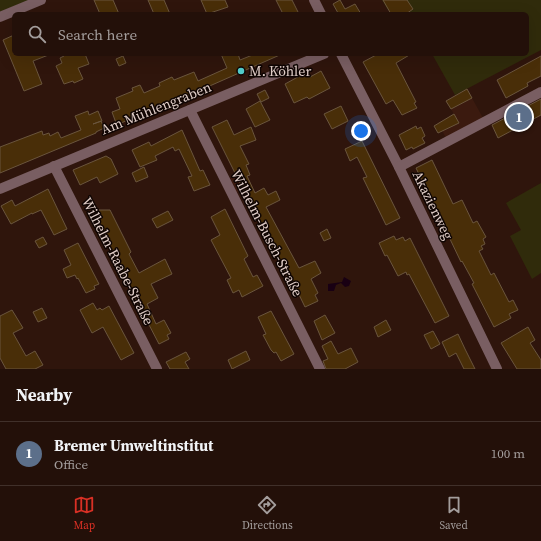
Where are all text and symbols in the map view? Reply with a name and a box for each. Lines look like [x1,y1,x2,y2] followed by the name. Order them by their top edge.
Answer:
[12,12,529,56] search box
[26,23,48,45] icon: search
[58,24,137,45] text: Search here
[249,61,311,81] place label: M. Köhler
[236,66,246,76] marker: M. Köhler
[98,76,215,139] street label: Am Mühlengraben
[506,102,532,132] pin: 1
[351,121,371,141] your location
[226,166,308,300] street label: Wilhelm-Busch-Straße
[408,167,458,243] street label: Akazienweg
[77,194,159,328] street label: Wilhelm-Raabe-Straße
[16,383,72,407] text: Nearby
[54,435,213,456] text: Bremer Umweltinstitut
[25,445,33,462] text: 1
[491,445,525,462] text: 100 m
[54,456,88,473] text: Office
[73,494,95,533] tab: Map
[242,494,293,533] tab: Directions
[439,494,468,533] tab: Saved

